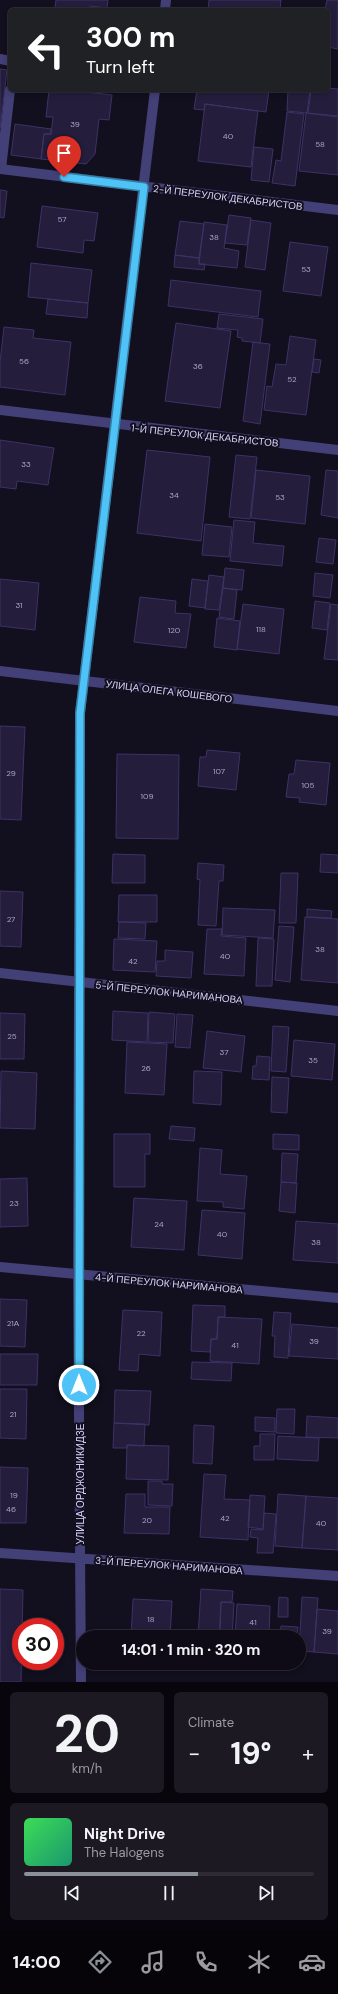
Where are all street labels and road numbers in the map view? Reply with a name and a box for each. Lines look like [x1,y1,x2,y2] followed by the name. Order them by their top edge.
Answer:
[152,182,304,213] street label: 2-Й ПЕРЕУЛОК ДЕКАБРИСТОВ
[131,421,279,450] street label: 1-Й ПЕРЕУЛОК ДЕКАБРИСТОВ
[105,677,233,706] street label: УЛИЦА ОЛЕГА КОШЕВОГО
[95,978,244,1007] street label: 5-Й ПЕРЕУЛОК НАРИМАНОВА
[95,1271,244,1296] street label: 4-Й ПЕРЕУЛОК НАРИМАНОВА
[74,1423,87,1544] street label: УЛИЦА ОРДЖОНИКИДЗЕ
[95,1554,244,1577] street label: 3-Й ПЕРЕУЛОК НАРИМАНОВА

